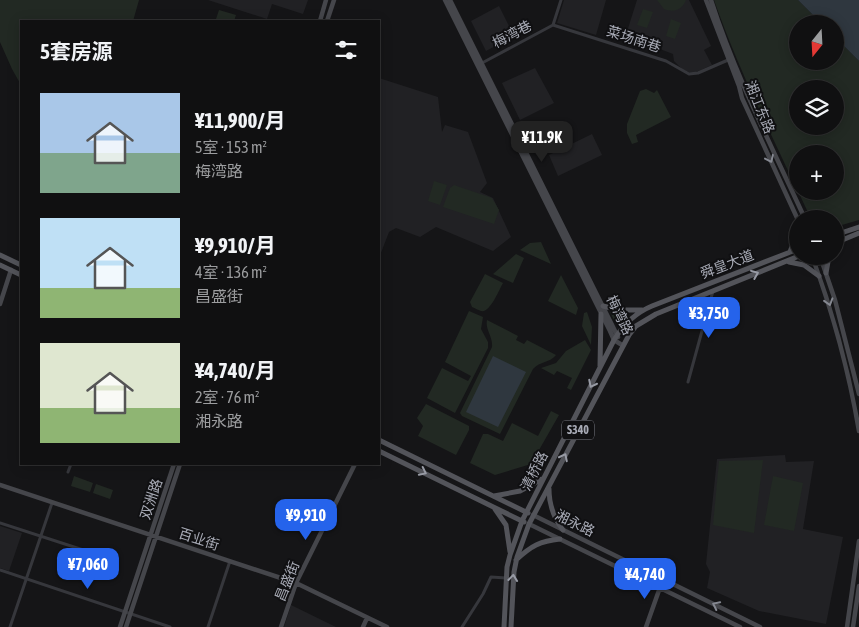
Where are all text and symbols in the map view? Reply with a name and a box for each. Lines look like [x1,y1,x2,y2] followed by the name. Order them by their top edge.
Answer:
[789,15,844,70] north arrow
[789,15,844,265] map controls
[490,17,534,51] street label: 梅湾巷
[605,23,663,55] street label: 菜场南巷
[332,36,360,64] icon: filters
[40,39,113,63] text: 5套房源
[742,78,778,136] street label: 湘江东路
[789,80,844,135] button: layers
[195,108,286,132] text: ¥11,900/月
[80,113,140,173] icon: home
[501,120,583,163] pin: ¥11.9K
[522,128,562,146] text: ¥11.9K
[195,138,267,156] text: 5室 · 153 m²
[789,145,844,200] button: +
[763,154,774,163] one-way arrow
[195,162,243,180] text: 梅湾路
[789,210,844,265] button: −
[195,233,276,257] text: ¥9,910/月
[80,238,140,298] icon: home
[698,246,756,282] street label: 舜皇大道
[195,263,267,281] text: 4室 · 136 m²
[750,270,759,280] one-way arrow
[195,287,243,305] text: 昌盛街
[604,293,636,337] street label: 梅湾路
[668,296,750,339] pin: ¥3,750
[823,298,833,306] one-way arrow
[689,304,729,322] text: ¥3,750
[195,358,276,382] text: ¥4,740/月
[80,363,140,423] icon: home
[588,378,598,387] one-way arrow
[195,388,260,406] text: 2室 · 76 m²
[195,412,243,430] text: 湘永路
[562,420,594,440] road number: S340
[517,449,551,493] street label: 清桥路
[558,453,568,462] one-way arrow
[417,466,426,476] one-way arrow
[137,477,165,521] street label: 双洲路
[265,498,347,541] pin: ¥9,910
[286,506,326,524] text: ¥9,910
[553,507,597,539] street label: 湘永路
[177,525,221,553] street label: 百业街
[47,548,129,590] pin: ¥7,060
[68,555,108,573] text: ¥7,060
[604,558,686,600] pin: ¥4,740
[272,559,302,603] street label: 昌盛街
[625,565,665,583] text: ¥4,740
[507,574,518,582] one-way arrow
[712,601,721,612] one-way arrow

